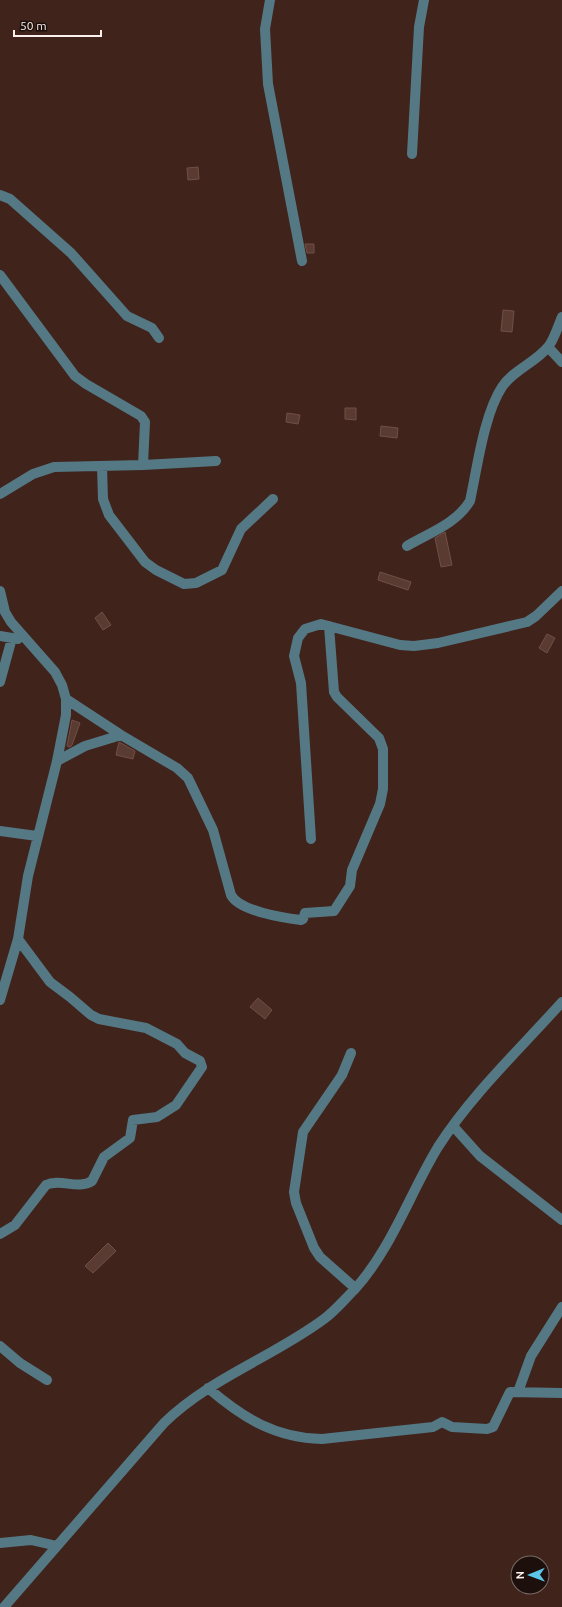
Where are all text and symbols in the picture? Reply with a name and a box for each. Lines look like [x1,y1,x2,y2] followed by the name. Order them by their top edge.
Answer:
[14,12,101,38] scale bar
[20,19,47,32] text: 50 m
[510,1555,550,1595] north arrow
[514,1571,526,1579] text: N

